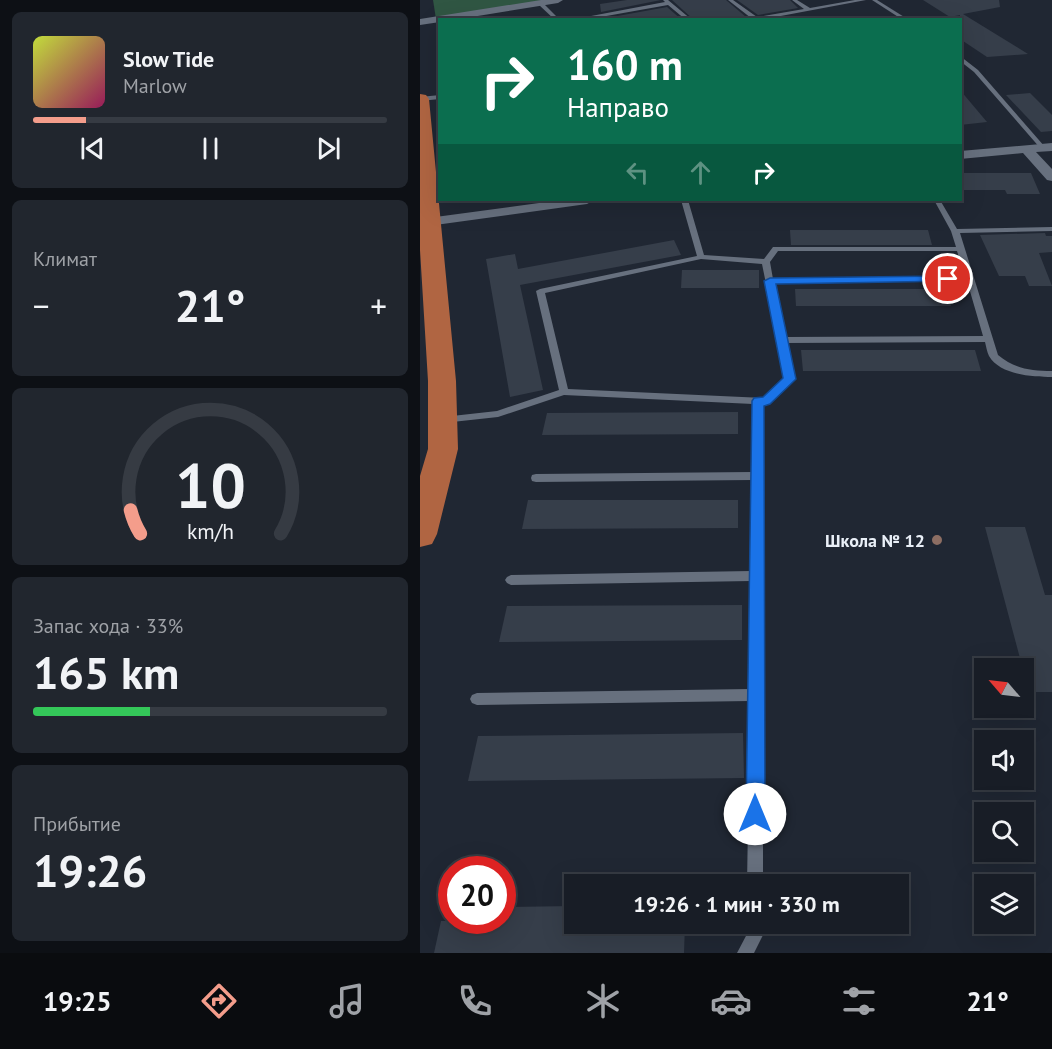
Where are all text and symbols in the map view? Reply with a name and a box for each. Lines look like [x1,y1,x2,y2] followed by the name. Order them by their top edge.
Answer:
[567,37,683,92] text: 160 m
[468,42,546,120] icon: right
[123,45,214,73] text: Slow Tide
[123,73,187,99] text: Marlow
[567,90,669,124] text: Направо
[76,132,109,165] icon: previous
[194,132,227,165] icon: pause
[312,132,345,165] icon: next
[621,156,654,189] icon: left
[684,156,717,189] icon: ahead
[747,156,780,189] icon: right
[33,246,97,272] text: Климат
[922,253,973,304] pin
[931,262,964,295] icon: arrive
[175,276,245,334] text: 21°
[33,284,50,327] text: −
[370,284,387,327] text: +
[175,444,245,525] text: 10
[186,517,233,545] text: km/h
[825,529,925,552] place label: Школа № 12
[930,533,944,547] marker: Школа № 12
[33,613,183,639] text: Запас хода · 33%
[33,643,179,701] text: 165 km
[974,658,1034,718] north arrow
[974,658,1034,934] map controls
[974,730,1034,790] button: sound
[723,782,787,846] position arrow
[974,802,1034,862] button: search
[33,811,121,837] text: Прибытие
[33,841,147,899] text: 19:26
[438,856,516,934] speed limit sign: 20
[974,874,1034,934] button: layers
[633,890,840,918] text: 19:26 · 1 мин · 330 m
[198,980,240,1022] icon: directions
[326,980,368,1022] icon: music
[454,980,496,1022] icon: phone
[582,980,624,1022] icon: climate
[710,980,752,1022] icon: car
[838,980,880,1022] icon: filters
[43,984,112,1018] text: 19:25
[966,984,1009,1018] text: 21°

